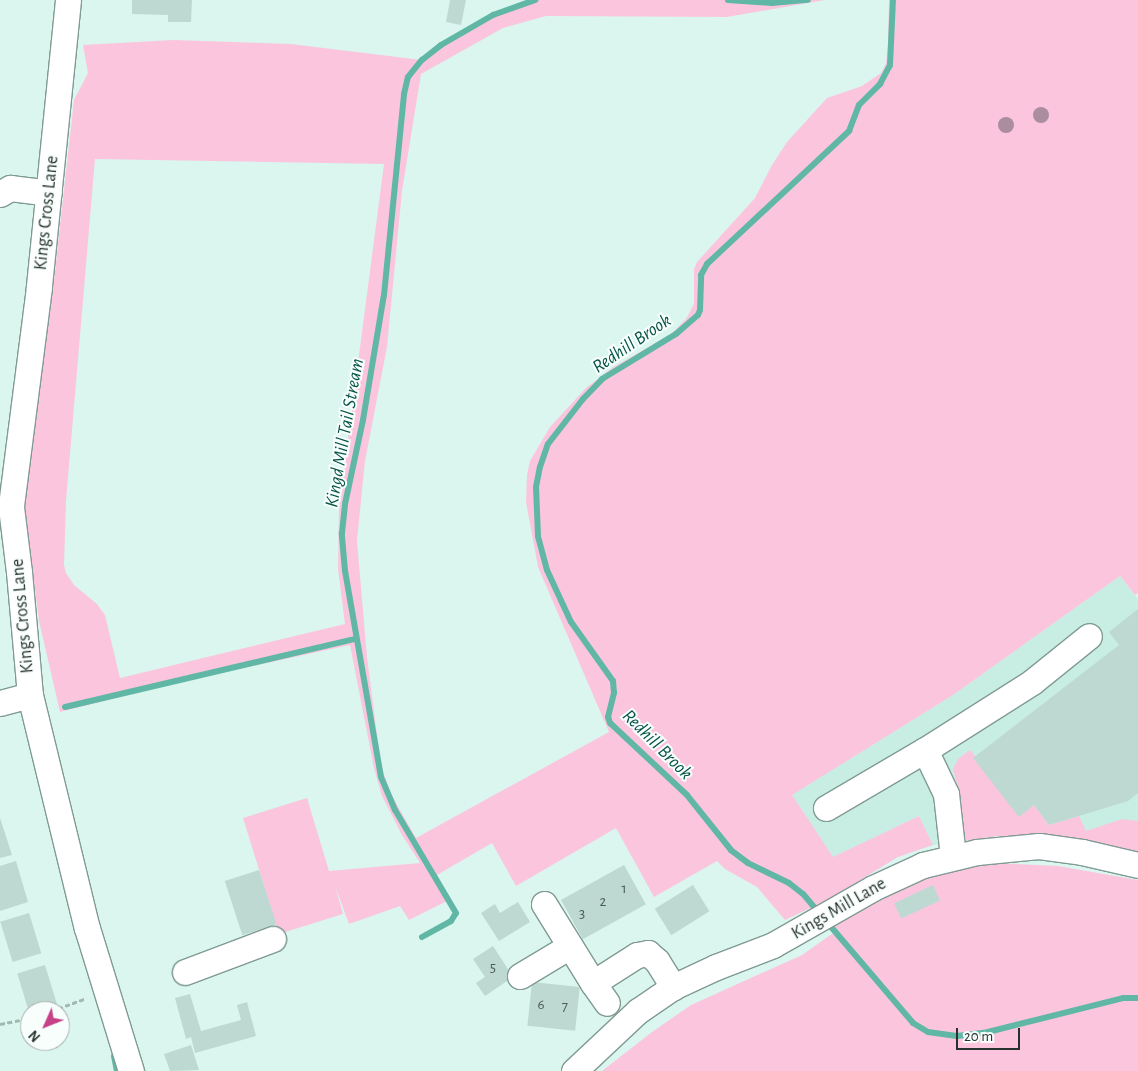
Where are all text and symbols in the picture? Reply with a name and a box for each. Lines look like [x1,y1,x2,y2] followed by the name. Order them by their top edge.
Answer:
[30,155,64,271] street label: Kings Cross Lane
[588,309,676,379] water label: Redhill Brook
[321,357,369,509] water label: Kingd Mill Tail Stream
[7,558,39,674] street label: Kings Cross Lane
[617,705,697,785] water label: Redhill Brook
[788,873,890,945] street label: Kings Mill Lane
[621,880,627,898] house number: 1
[600,893,606,911] house number: 2
[579,905,585,923] house number: 3
[490,959,496,977] house number: 5
[537,996,545,1014] house number: 6
[562,998,568,1016] house number: 7
[20,1001,70,1051] north arrow
[958,1018,1022,1050] scale bar
[27,1027,43,1044] text: N
[964,1029,993,1044] text: 20 m

